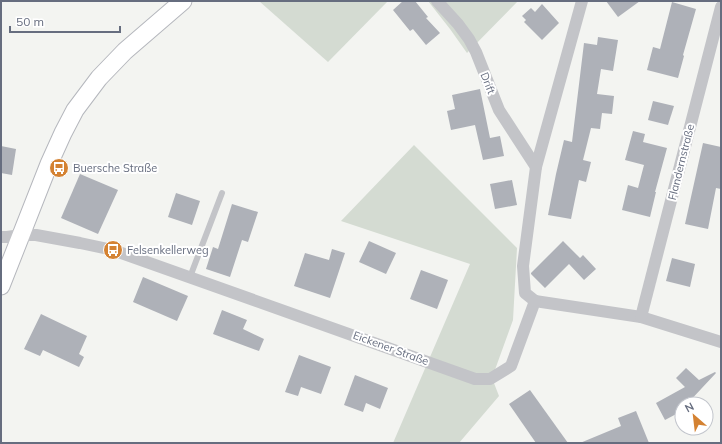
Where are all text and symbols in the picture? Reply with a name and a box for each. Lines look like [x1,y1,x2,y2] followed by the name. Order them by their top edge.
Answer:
[10,8,120,34] scale bar
[16,14,44,29] text: 50 m
[477,70,499,96] street label: Drift
[665,123,697,201] street label: Flandernstraße
[48,157,70,179] bus stop icon: Buersche Straße
[73,161,157,175] place label: Buersche Straße
[102,239,124,261] bus stop icon: Felsenkellerweg
[127,243,209,257] place label: Felsenkellerweg
[351,328,431,368] street label: Eickener Straße
[674,396,714,436] north arrow
[682,399,696,415] text: N

